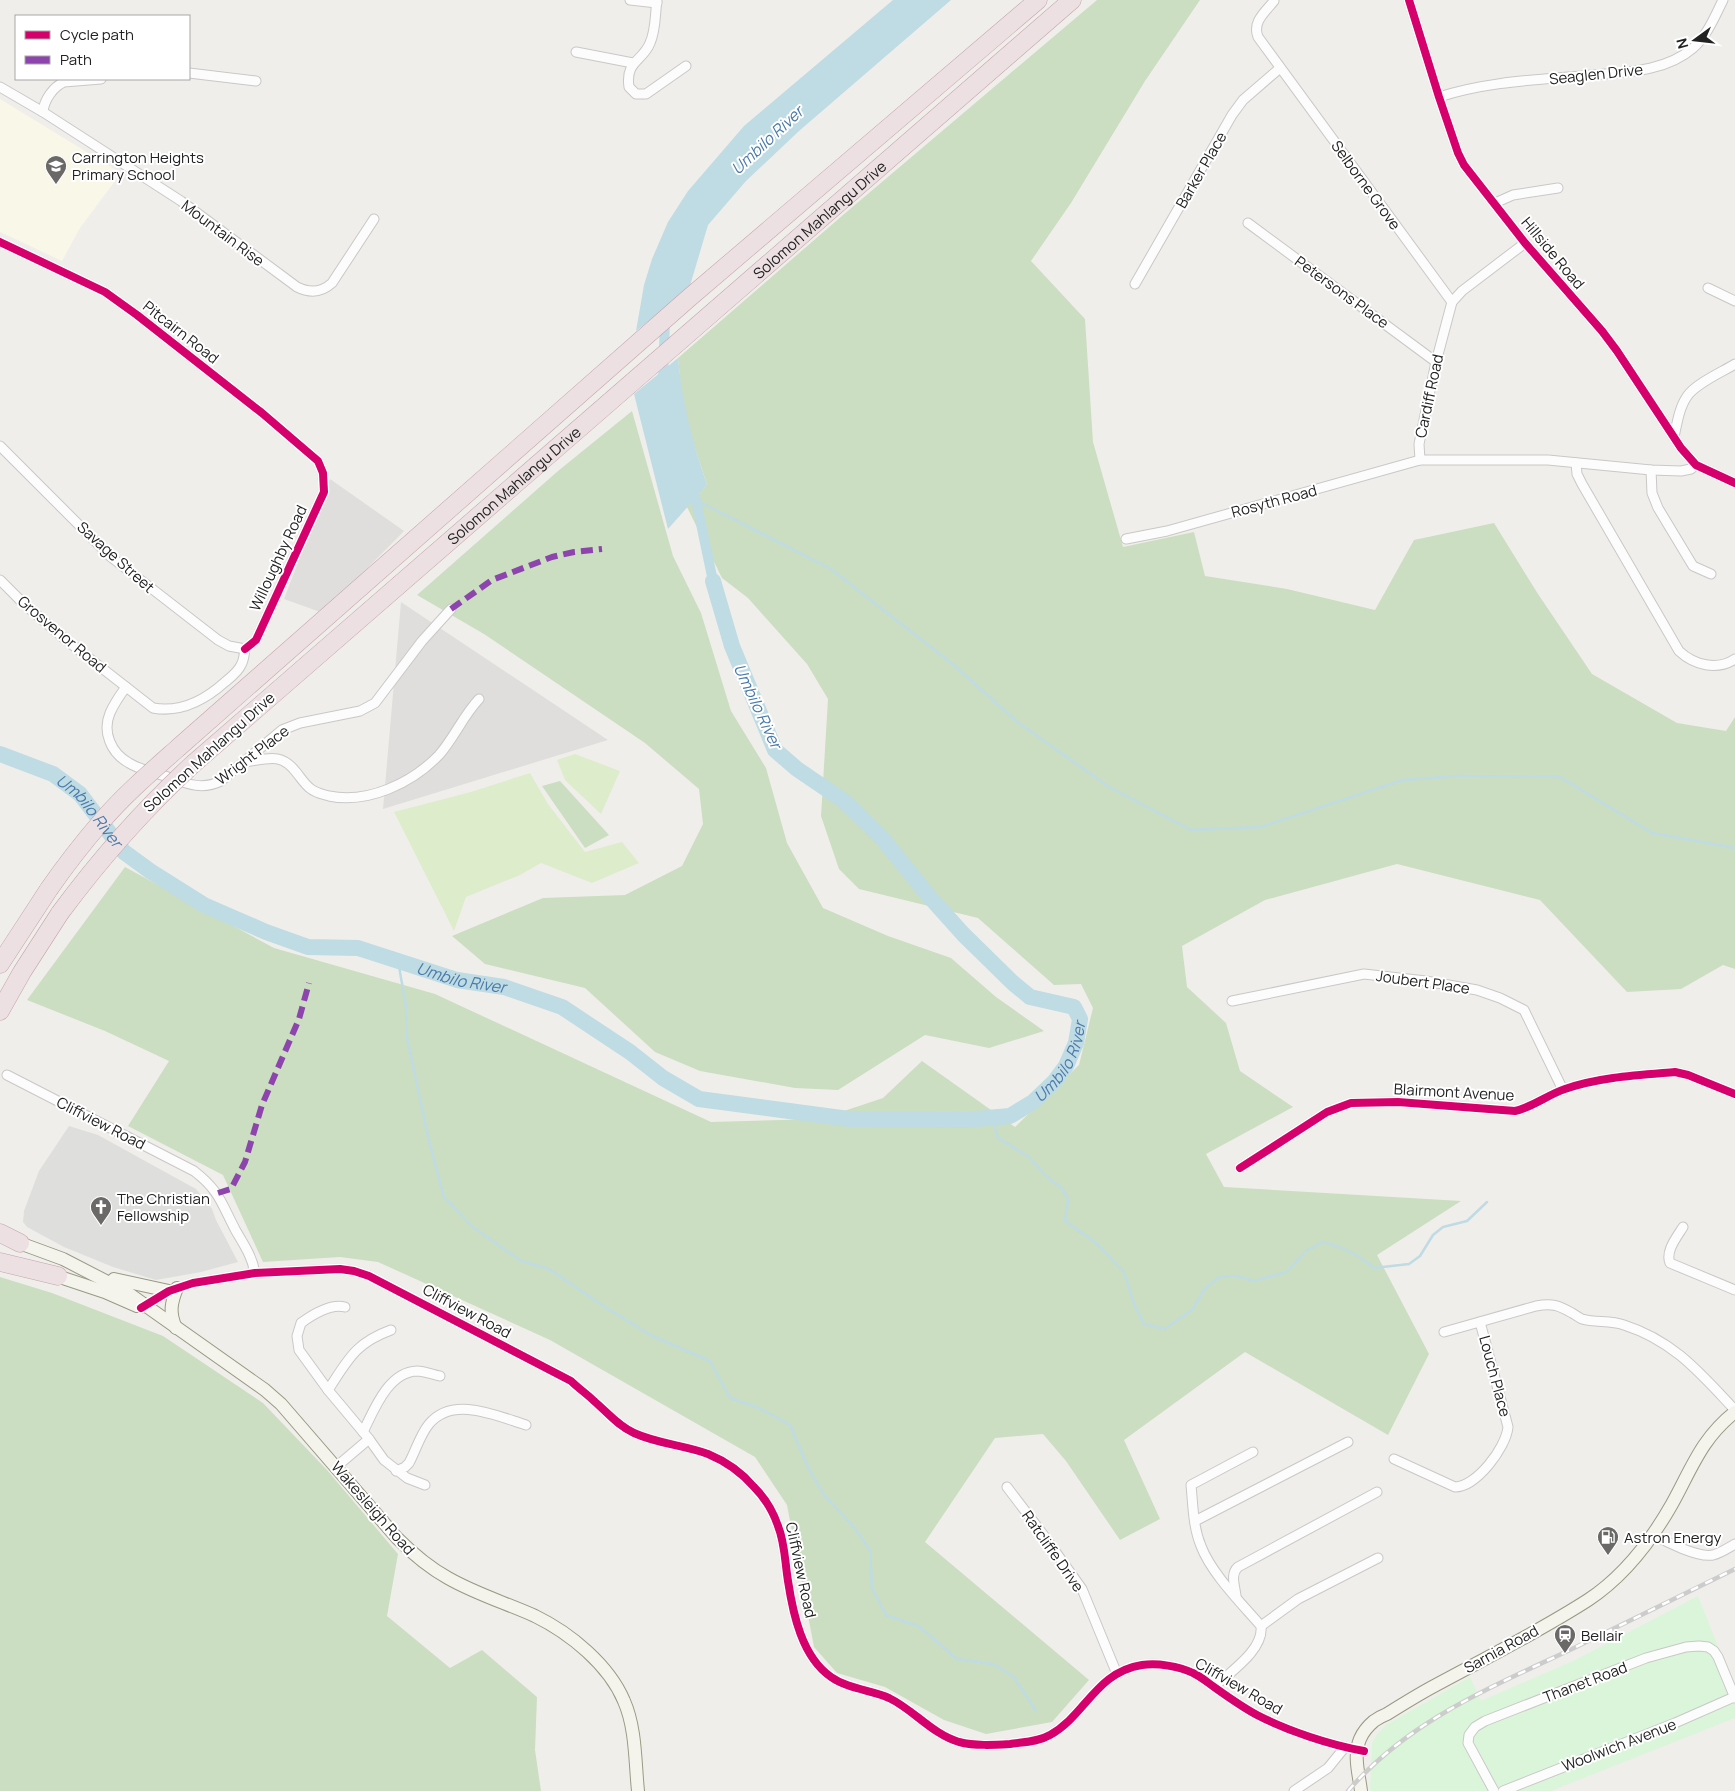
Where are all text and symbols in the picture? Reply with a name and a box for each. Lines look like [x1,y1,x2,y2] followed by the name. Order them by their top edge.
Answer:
[15,15,190,80] legend
[1670,15,1720,65] north arrow
[60,24,134,45] text: Cycle path
[1671,36,1692,51] text: N
[60,49,92,70] text: Path
[1548,59,1644,89] street label: Seaglen Drive
[726,99,809,179] water label: Umbilo River
[1171,128,1231,212] street label: Barker Place
[1326,136,1406,234] street label: Selborne Grove
[72,147,204,185] place label: Carrington Heights Primary School
[44,154,68,185] school or university icon: Carrington Heights Primary School
[748,155,891,283] street label: Solomon Mahlangu Drive
[177,195,269,271] street label: Mountain Rise
[1517,212,1589,294] street label: Hillside Road
[1291,251,1394,333] street label: Petersons Place
[139,296,223,368] street label: Pitcairn Road
[1410,352,1448,440] street label: Cardiff Road
[443,421,585,549] street label: Solomon Mahlangu Drive
[1229,479,1319,523] street label: Rosyth Road
[244,502,312,614] street label: Willoughby Road
[73,517,159,597] street label: Savage Street
[13,591,111,677] street label: Grosvenor Road
[729,660,788,754] water label: Umbilo River
[139,687,280,817] street label: Solomon Mahlangu Drive
[211,720,293,790] street label: Wright Place
[52,769,129,854] water label: Umbilo River
[414,957,510,998] water label: Umbilo River
[1375,965,1471,999] street label: Joubert Place
[1029,1018,1091,1107] water label: Umbilo River
[1393,1078,1515,1106] street label: Blairmont Avenue
[53,1092,149,1154] street label: Cliffview Road
[117,1188,210,1226] place label: The Christian Fellowship
[89,1195,113,1226] church icon: The Christian Fellowship
[419,1279,515,1343] street label: Cliffview Road
[1474,1333,1516,1419] street label: Louch Place
[326,1457,420,1559] street label: Wakesleigh Road
[1017,1506,1089,1596] street label: Ratcliffe Drive
[781,1520,821,1620] street label: Cliffview Road
[1596,1525,1620,1556] fuel station icon: Astron Energy
[1624,1527,1722,1548] place label: Astron Energy
[1460,1620,1542,1678] street label: Sarnia Road
[1553,1623,1577,1654] station icon: Bellair
[1581,1625,1624,1646] place label: Bellair
[1192,1653,1286,1719] street label: Cliffview Road
[1540,1656,1630,1708] street label: Thanet Road
[1559,1713,1679,1776] street label: Woolwich Avenue

